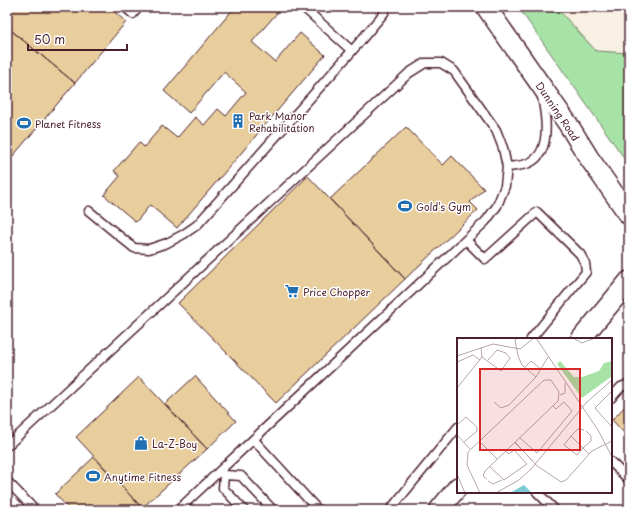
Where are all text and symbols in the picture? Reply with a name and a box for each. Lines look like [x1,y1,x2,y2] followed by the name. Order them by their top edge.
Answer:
[28,26,127,52] scale bar
[34,30,65,48] text: 50 m
[533,78,583,144] street label: Dunning Road
[249,108,314,135] place label: Park Manor Rehabilitation
[230,113,246,129] building icon: Park Manor Rehabilitation
[16,115,32,131] sports icon: Planet Fitness
[35,116,101,131] place label: Planet Fitness
[397,198,413,214] sports icon: Gold's Gym
[416,199,471,214] place label: Gold's Gym
[284,283,300,299] supermarket icon: Price Chopper
[303,284,371,299] place label: Price Chopper
[457,338,612,493] inset map
[133,435,149,451] shop icon: La-Z-Boy
[152,436,197,452] place label: La-Z-Boy
[85,468,101,484] sports icon: Anytime Fitness
[104,469,182,484] place label: Anytime Fitness

